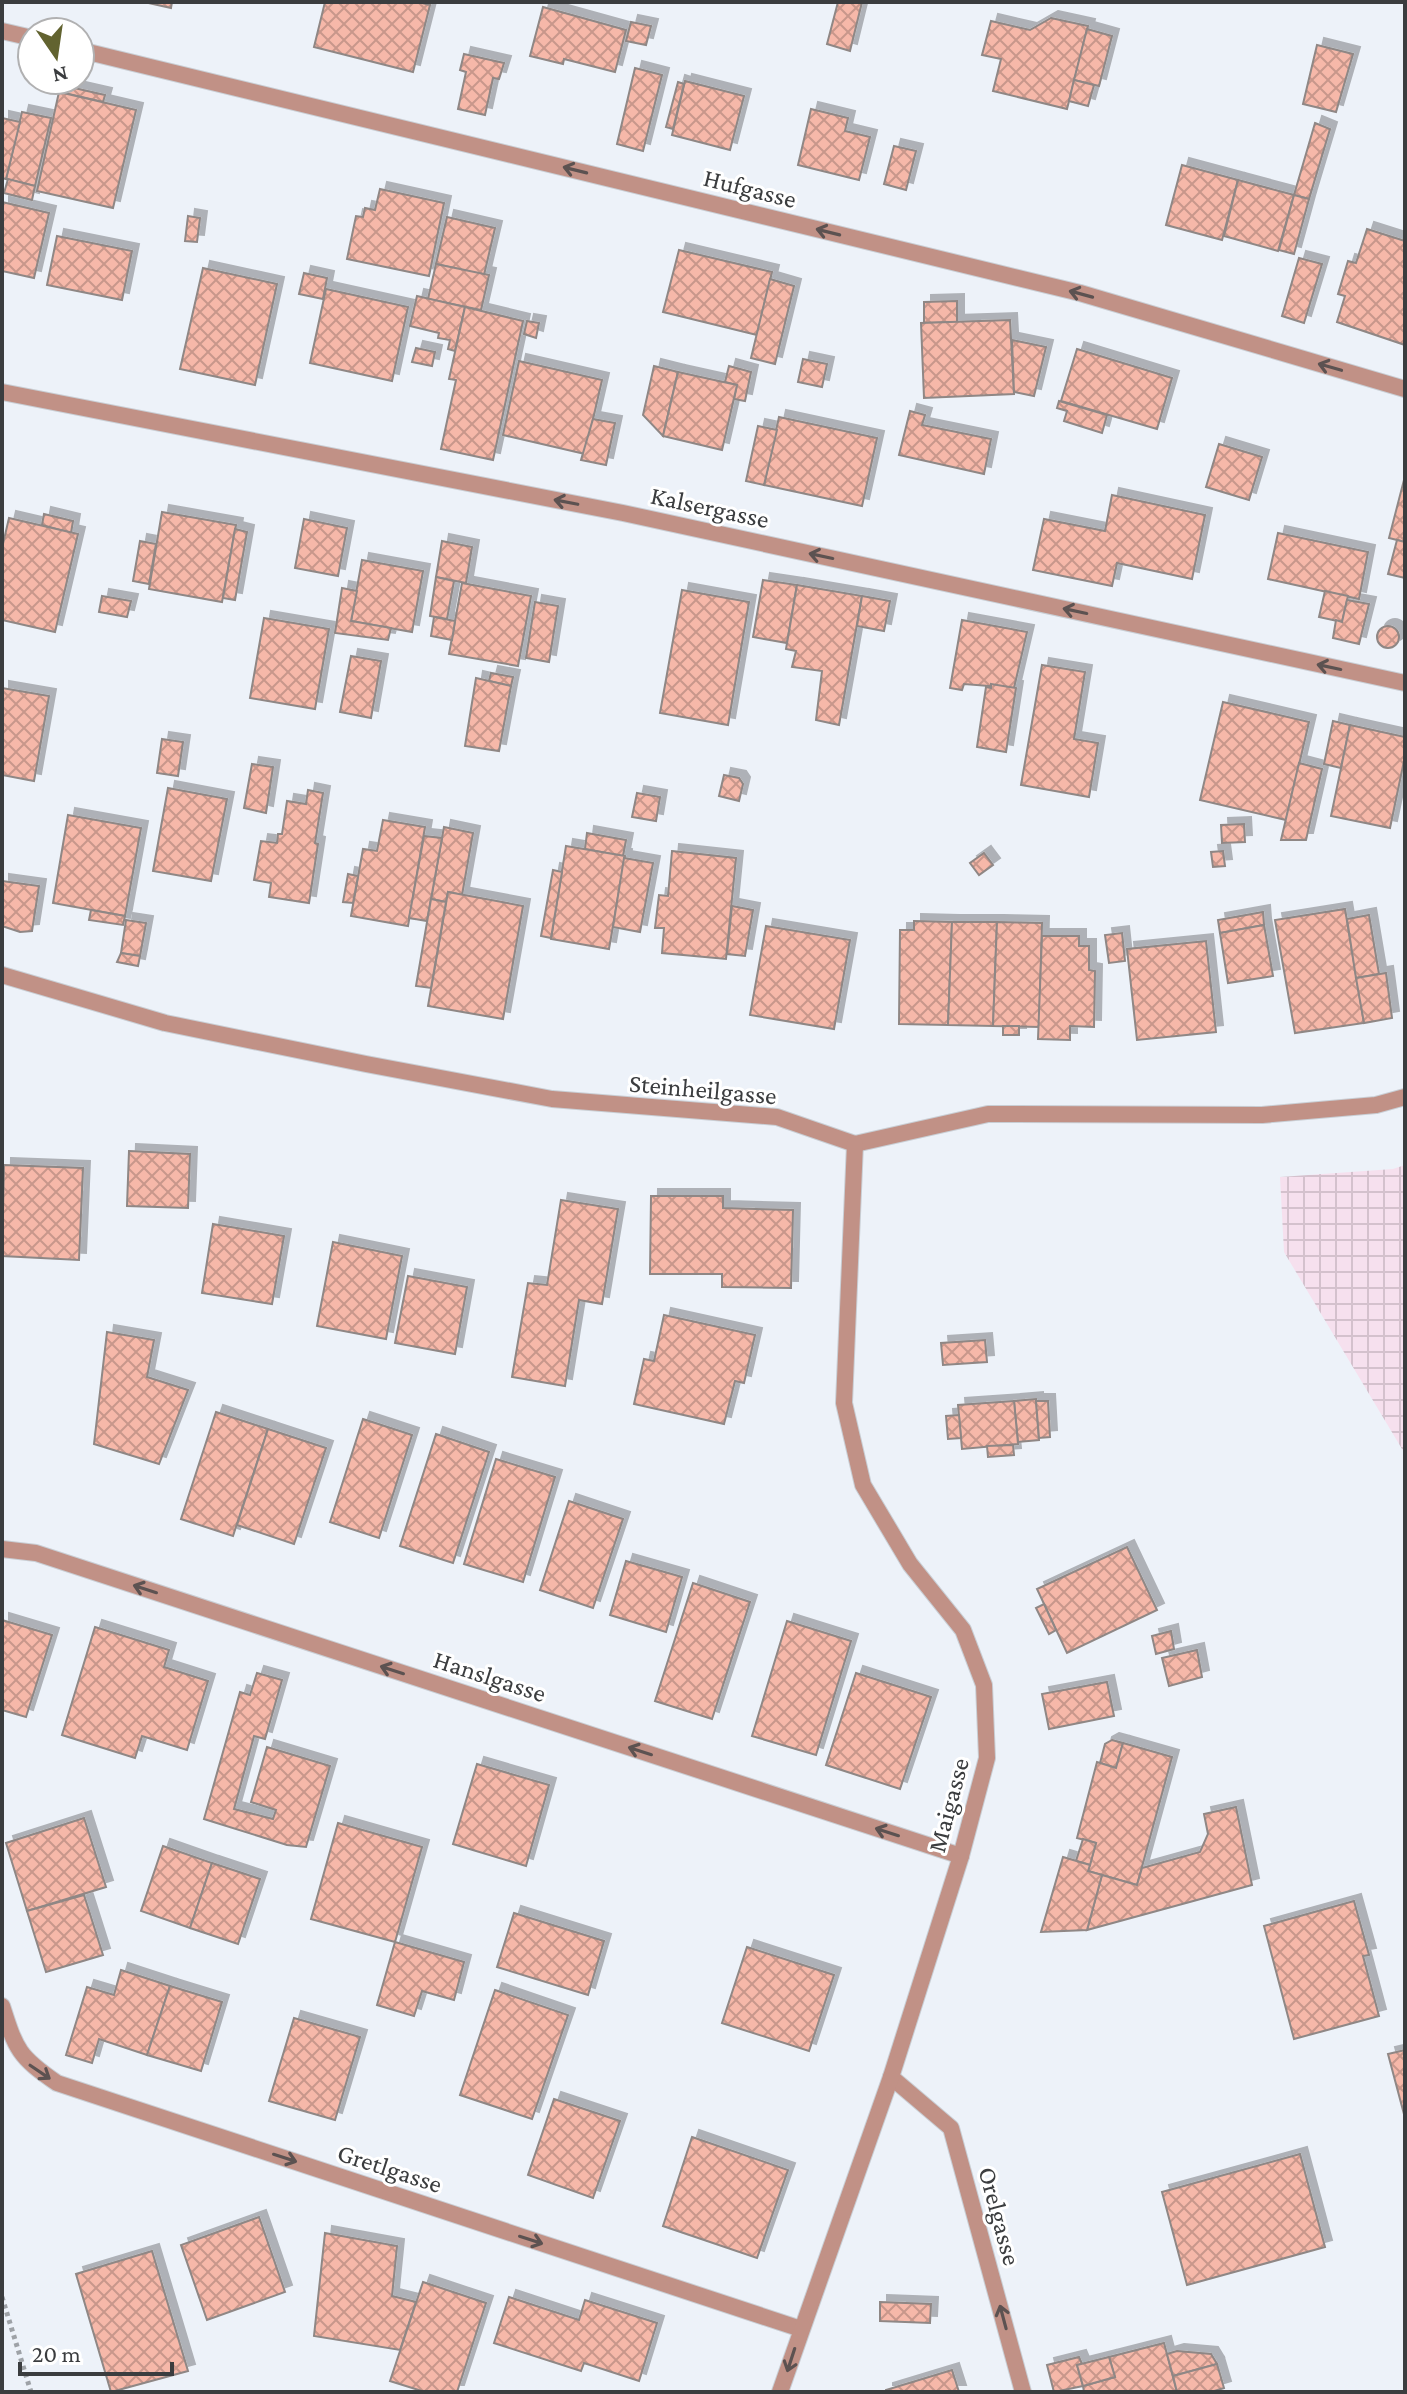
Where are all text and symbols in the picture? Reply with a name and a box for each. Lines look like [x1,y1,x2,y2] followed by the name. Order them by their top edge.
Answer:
[16,16,96,96] north arrow
[50,61,71,89] text: N
[563,162,589,177] one-way arrow
[700,163,799,214] street label: Hufgasse
[816,224,841,239] one-way arrow
[1068,286,1094,301] one-way arrow
[1318,359,1344,374] one-way arrow
[648,481,772,534] street label: Kalsergasse
[554,494,580,509] one-way arrow
[808,548,834,563] one-way arrow
[1062,603,1088,618] one-way arrow
[1316,659,1342,674] one-way arrow
[628,1069,778,1110] street label: Steinheilgasse
[133,1580,158,1595] one-way arrow
[430,1645,550,1708] street label: Hanslgasse
[380,1661,405,1676] one-way arrow
[627,1742,652,1757] one-way arrow
[922,1755,975,1856] street label: Maigasse
[874,1823,899,1838] one-way arrow
[29,2064,51,2080] one-way arrow
[334,2138,446,2199] street label: Gretlgasse
[272,2152,297,2167] one-way arrow
[972,2164,1027,2269] street label: Orelgasse
[519,2233,544,2248] one-way arrow
[994,2304,1009,2330] one-way arrow
[20,2326,172,2376] scale bar
[32,2340,81,2367] text: 20 m
[782,2348,797,2373] one-way arrow

